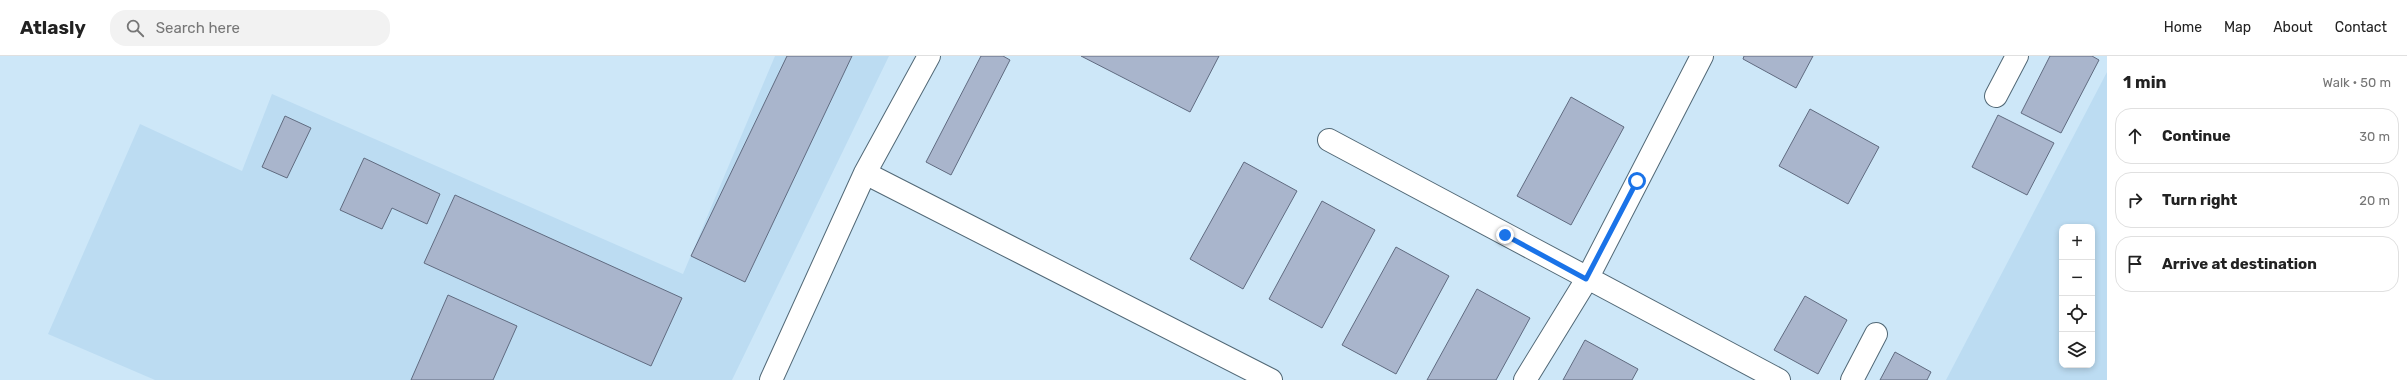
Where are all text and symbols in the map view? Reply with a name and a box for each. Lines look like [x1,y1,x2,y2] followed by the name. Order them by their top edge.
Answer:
[110,10,390,46] search box
[20,16,86,39] text: Atlasly
[124,17,146,39] icon: search
[156,19,240,37] text: Search here
[2164,19,2202,36] text: Home
[2224,19,2251,36] text: Map
[2273,19,2313,36] text: About
[2335,19,2387,36] text: Contact
[2123,72,2166,92] text: 1 min
[2323,75,2391,90] text: Walk · 50 m
[2124,125,2146,147] icon: ahead
[2162,127,2231,145] text: Continue
[2359,129,2390,144] text: 30 m
[1628,172,1646,190] route start
[2124,189,2146,211] icon: right
[2162,191,2237,209] text: Turn right
[2359,193,2390,208] text: 20 m
[2059,224,2095,368] map controls
[2059,224,2095,260] button: +
[1496,226,1514,244] route end
[2124,253,2146,275] icon: arrive
[2162,255,2317,273] text: Arrive at destination
[2059,260,2095,296] button: −
[2059,296,2095,332] button: locate
[2059,332,2095,368] button: layers

